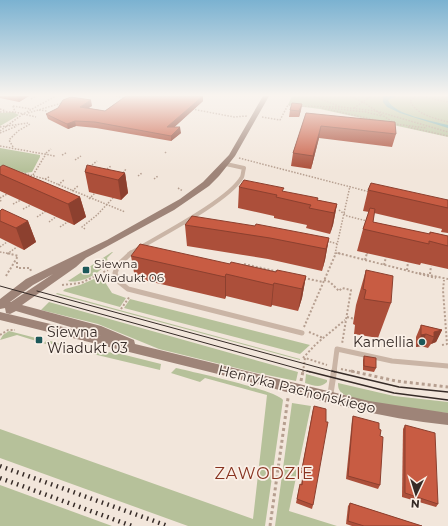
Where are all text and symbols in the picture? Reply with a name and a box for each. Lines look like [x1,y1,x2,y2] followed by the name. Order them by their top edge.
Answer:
[94,256,164,285] place label: Siewna Wiadukt 06
[81,265,91,275] marker: Siewna Wiadukt 06
[47,323,128,357] place label: Siewna Wiadukt 03
[353,333,414,351] place label: Kamellia
[34,335,44,345] marker: Siewna Wiadukt 03
[417,337,427,347] marker: Kamellia
[216,361,378,417] street label: Henryka Pachońskiego
[214,464,314,483] district label: ZAWODZIE
[396,474,436,514] north arrow
[410,497,420,511] text: N

